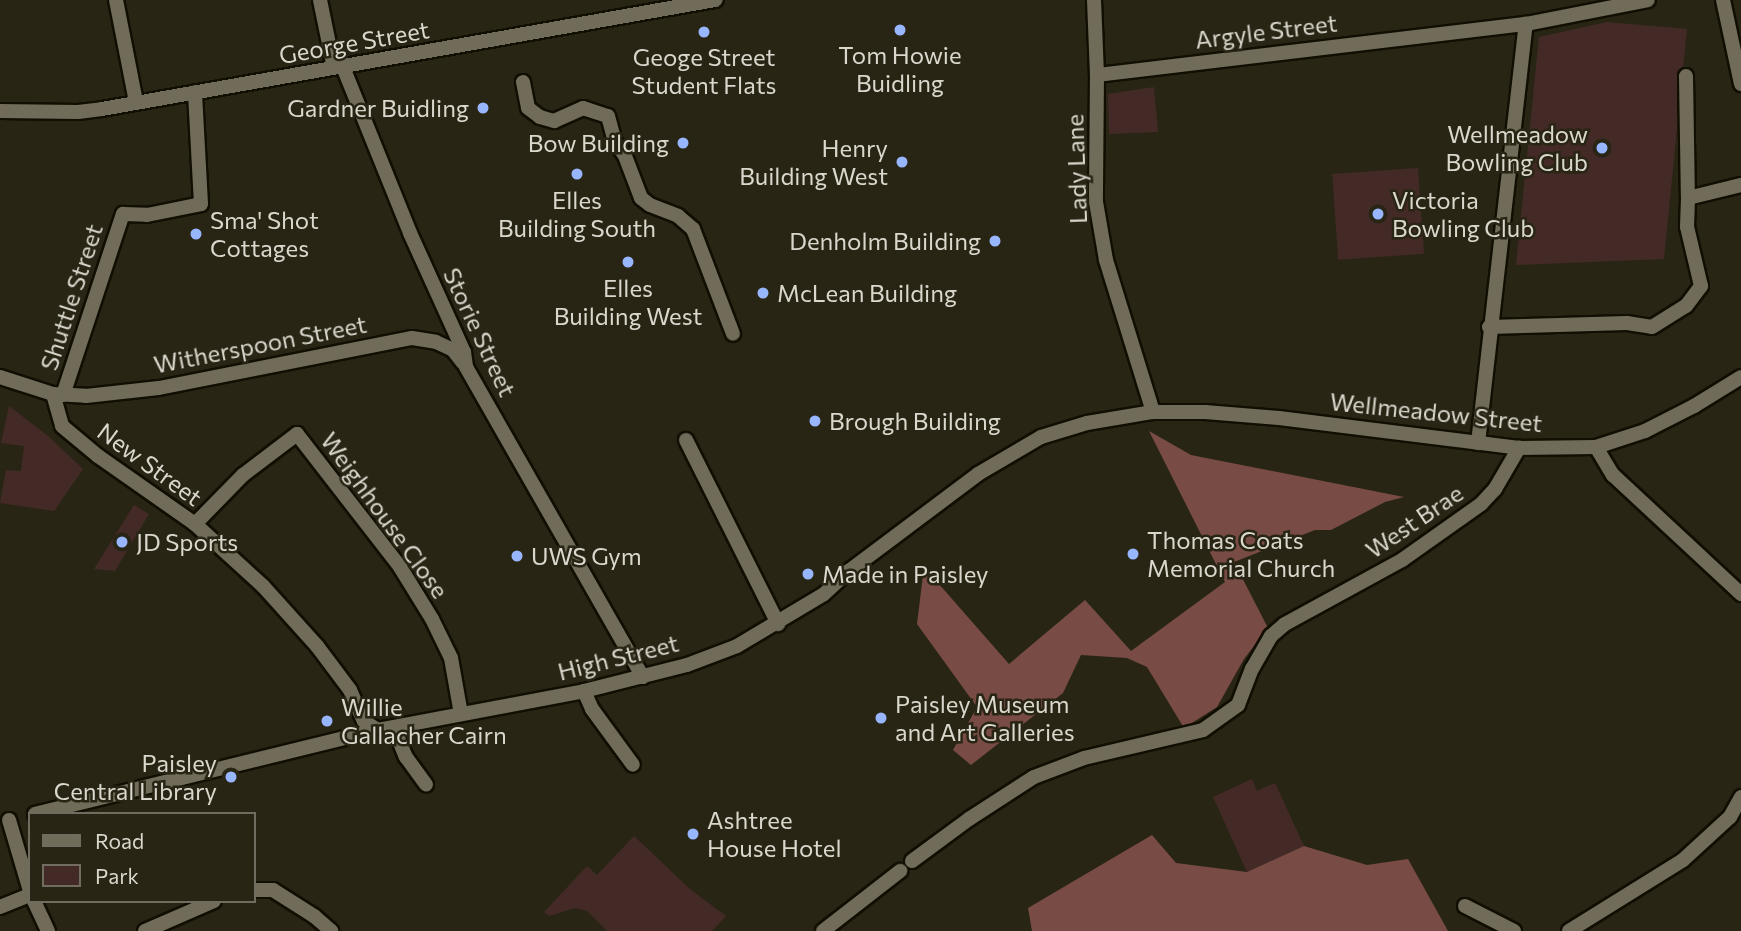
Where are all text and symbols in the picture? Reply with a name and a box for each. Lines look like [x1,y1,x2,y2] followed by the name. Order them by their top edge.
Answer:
[1193,8,1339,54] street label: Argyle Street
[277,15,431,69] street label: George Street
[892,22,908,38] marker: Tom Howie Buidling
[696,24,712,40] marker: Geoge Street Student Flats
[838,41,962,97] place label: Tom Howie Buidling
[632,43,776,99] place label: Geoge Street Student Flats
[287,94,469,122] place label: Gardner Buidling
[475,100,491,116] marker: Gardner Buidling
[1060,114,1092,224] street label: Lady Lane
[1446,120,1588,176] place label: Wellmeadow Bowling Club
[528,129,669,157] place label: Bow Building
[739,134,888,190] place label: Henry Building West
[675,135,691,151] marker: Bow Building
[1594,140,1610,156] marker: Wellmeadow Bowling Club
[894,154,910,170] marker: Henry Building West
[569,166,585,182] marker: Elles Building South
[498,186,656,242] place label: Elles Building South
[1392,186,1534,242] place label: Victoria Bowling Club
[210,206,319,262] place label: Sma' Shot Cottages
[1370,206,1386,222] marker: Victoria Bowling Club
[34,220,108,374] street label: Shuttle Street
[188,226,204,242] marker: Sma' Shot Cottages
[789,227,981,255] place label: Denholm Building
[987,233,1003,249] marker: Denholm Building
[620,254,636,270] marker: Elles Building West
[438,263,522,401] street label: Storie Street
[554,274,702,330] place label: Elles Building West
[777,279,957,307] place label: McLean Building
[755,285,771,301] marker: McLean Building
[151,309,369,379] street label: Witherspoon Street
[1328,387,1544,437] street label: Wellmeadow Street
[829,407,1001,435] place label: Brough Building
[807,413,823,429] marker: Brough Building
[92,416,208,512] street label: New Street
[315,426,455,604] street label: Weighhouse Close
[1360,478,1468,564] street label: West Brae
[1147,526,1335,582] place label: Thomas Coats Memorial Church
[136,528,238,556] place label: JD Sports
[114,534,130,550] marker: JD Sports
[531,542,642,570] place label: UWS Gym
[1125,546,1141,562] marker: Thomas Coats Memorial Church
[509,548,525,564] marker: UWS Gym
[822,560,988,588] place label: Made in Paisley
[800,566,816,582] marker: Made in Paisley
[555,628,681,686] street label: High Street
[895,690,1075,746] place label: Paisley Museum and Art Galleries
[341,693,507,749] place label: Willie Gallacher Cairn
[873,710,889,726] marker: Paisley Museum and Art Galleries
[319,713,335,729] marker: Willie Gallacher Cairn
[54,749,217,805] place label: Paisley Central Library
[223,769,239,785] marker: Paisley Central Library
[707,806,841,862] place label: Ashtree House Hotel
[28,812,256,903] legend
[685,826,701,842] marker: Ashtree House Hotel
[95,828,144,853] text: Road
[95,863,139,888] text: Park

